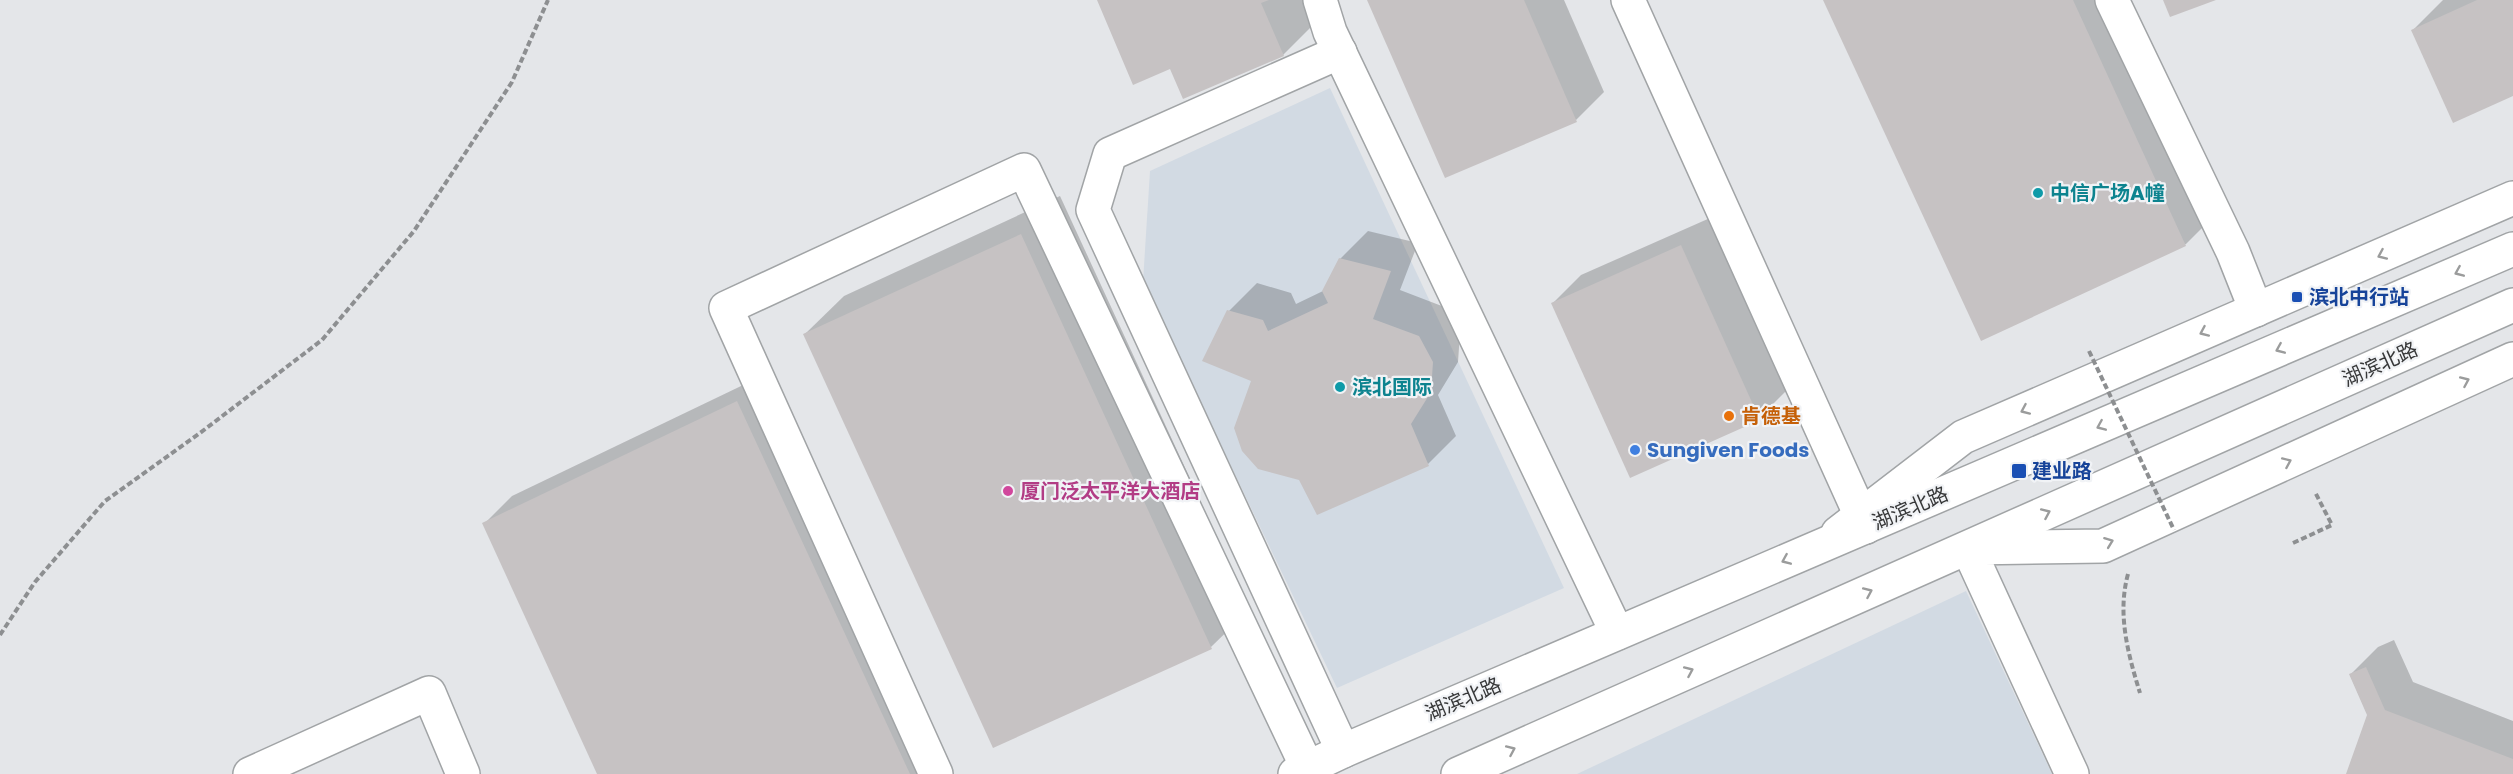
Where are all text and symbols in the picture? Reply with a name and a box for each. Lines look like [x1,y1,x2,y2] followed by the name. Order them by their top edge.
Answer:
[2050,179,2165,207] place label: 中信广场A幢
[2031,186,2045,200] marker: 中信广场A幢
[2378,247,2389,259] one-way arrow
[2455,265,2466,277] one-way arrow
[2309,283,2409,311] place label: 滨北中行站
[2290,290,2304,304] marker: 滨北中行站
[2199,325,2210,337] one-way arrow
[2338,335,2422,393] street label: 湖滨北路
[2275,342,2286,354] one-way arrow
[1352,373,1432,401] place label: 滨北国际
[2458,377,2469,389] one-way arrow
[1333,380,1347,394] marker: 滨北国际
[1741,402,1801,430] place label: 肯德基
[2020,403,2031,415] one-way arrow
[1722,409,1736,423] marker: 肯德基
[2096,419,2107,431] one-way arrow
[1647,436,1809,464] place label: Sungiven Foods
[1628,443,1642,457] marker: Sungiven Foods
[2032,457,2092,485] place label: 建业路
[2281,457,2292,469] one-way arrow
[2010,462,2028,480] marker: 建业路
[1020,477,1200,505] place label: 厦门泛太平洋大酒店
[1868,479,1952,537] street label: 湖滨北路
[1001,484,1015,498] marker: 厦门泛太平洋大酒店
[2039,509,2050,521] one-way arrow
[2103,537,2114,549] one-way arrow
[1782,553,1793,565] one-way arrow
[1861,588,1872,600] one-way arrow
[1683,667,1694,679] one-way arrow
[1421,670,1505,728] street label: 湖滨北路
[1505,745,1516,757] one-way arrow

